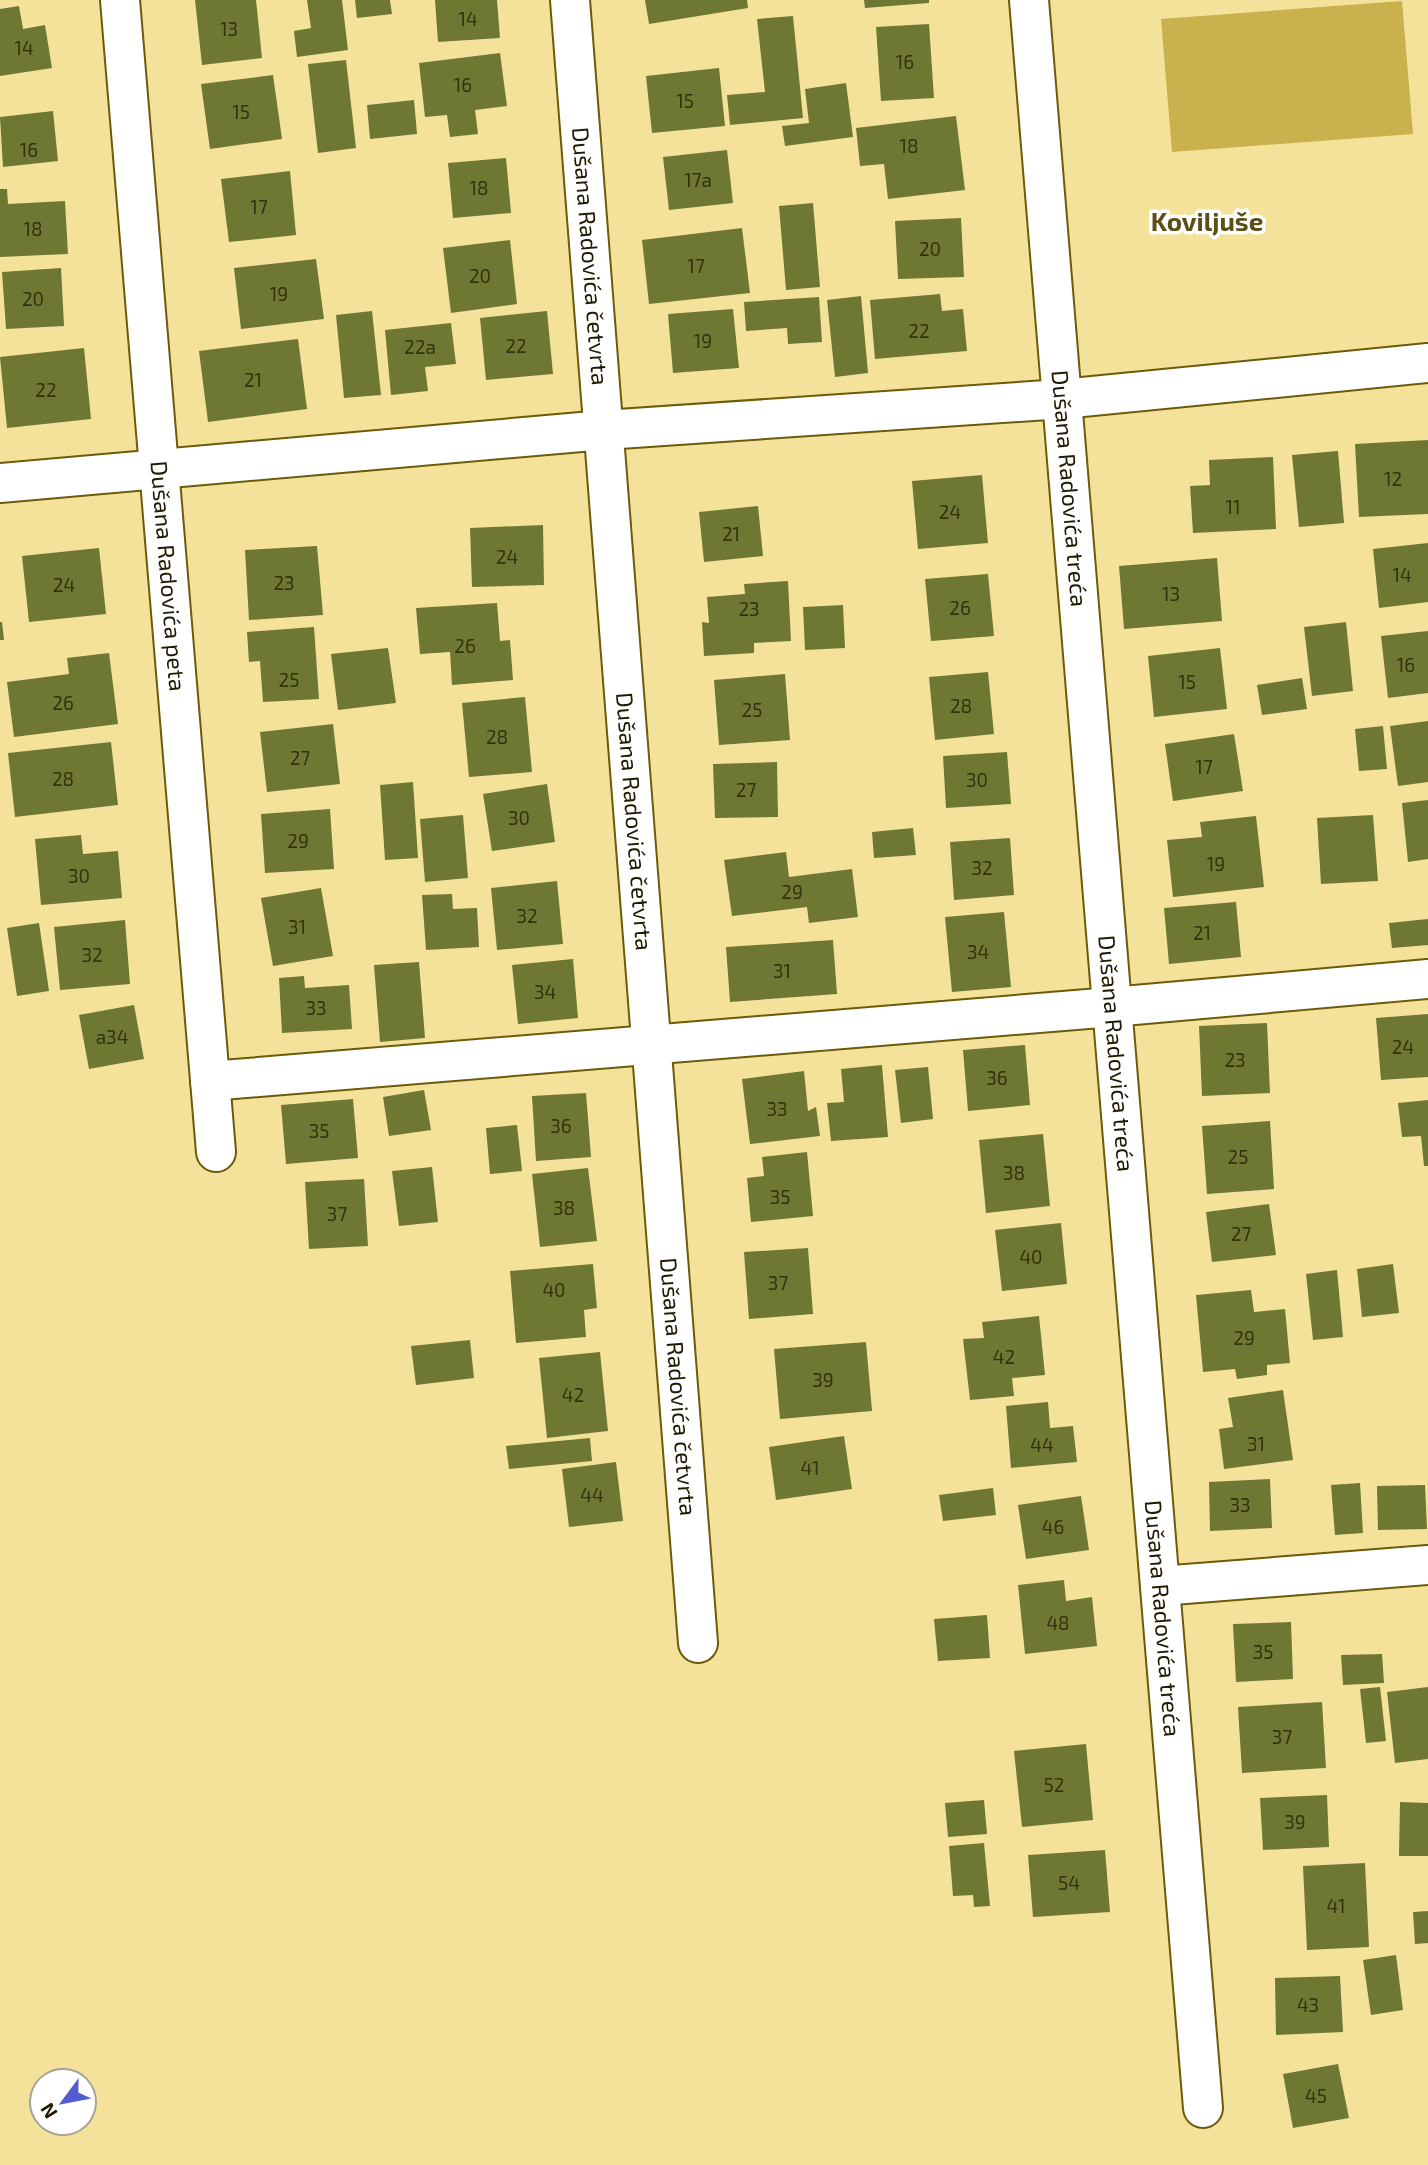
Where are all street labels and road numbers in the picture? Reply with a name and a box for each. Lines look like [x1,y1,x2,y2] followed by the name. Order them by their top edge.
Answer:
[567,126,615,386] street label: Dušana Radovića četvrta
[1047,369,1094,608] street label: Dušana Radovića treća
[145,460,193,692] street label: Dušana Radovića peta
[611,691,659,952] street label: Dušana Radovića četvrta
[1093,934,1141,1173] street label: Dušana Radovića treća
[655,1257,703,1517] street label: Dušana Radovića četvrta
[1140,1499,1187,1738] street label: Dušana Radovića treća

